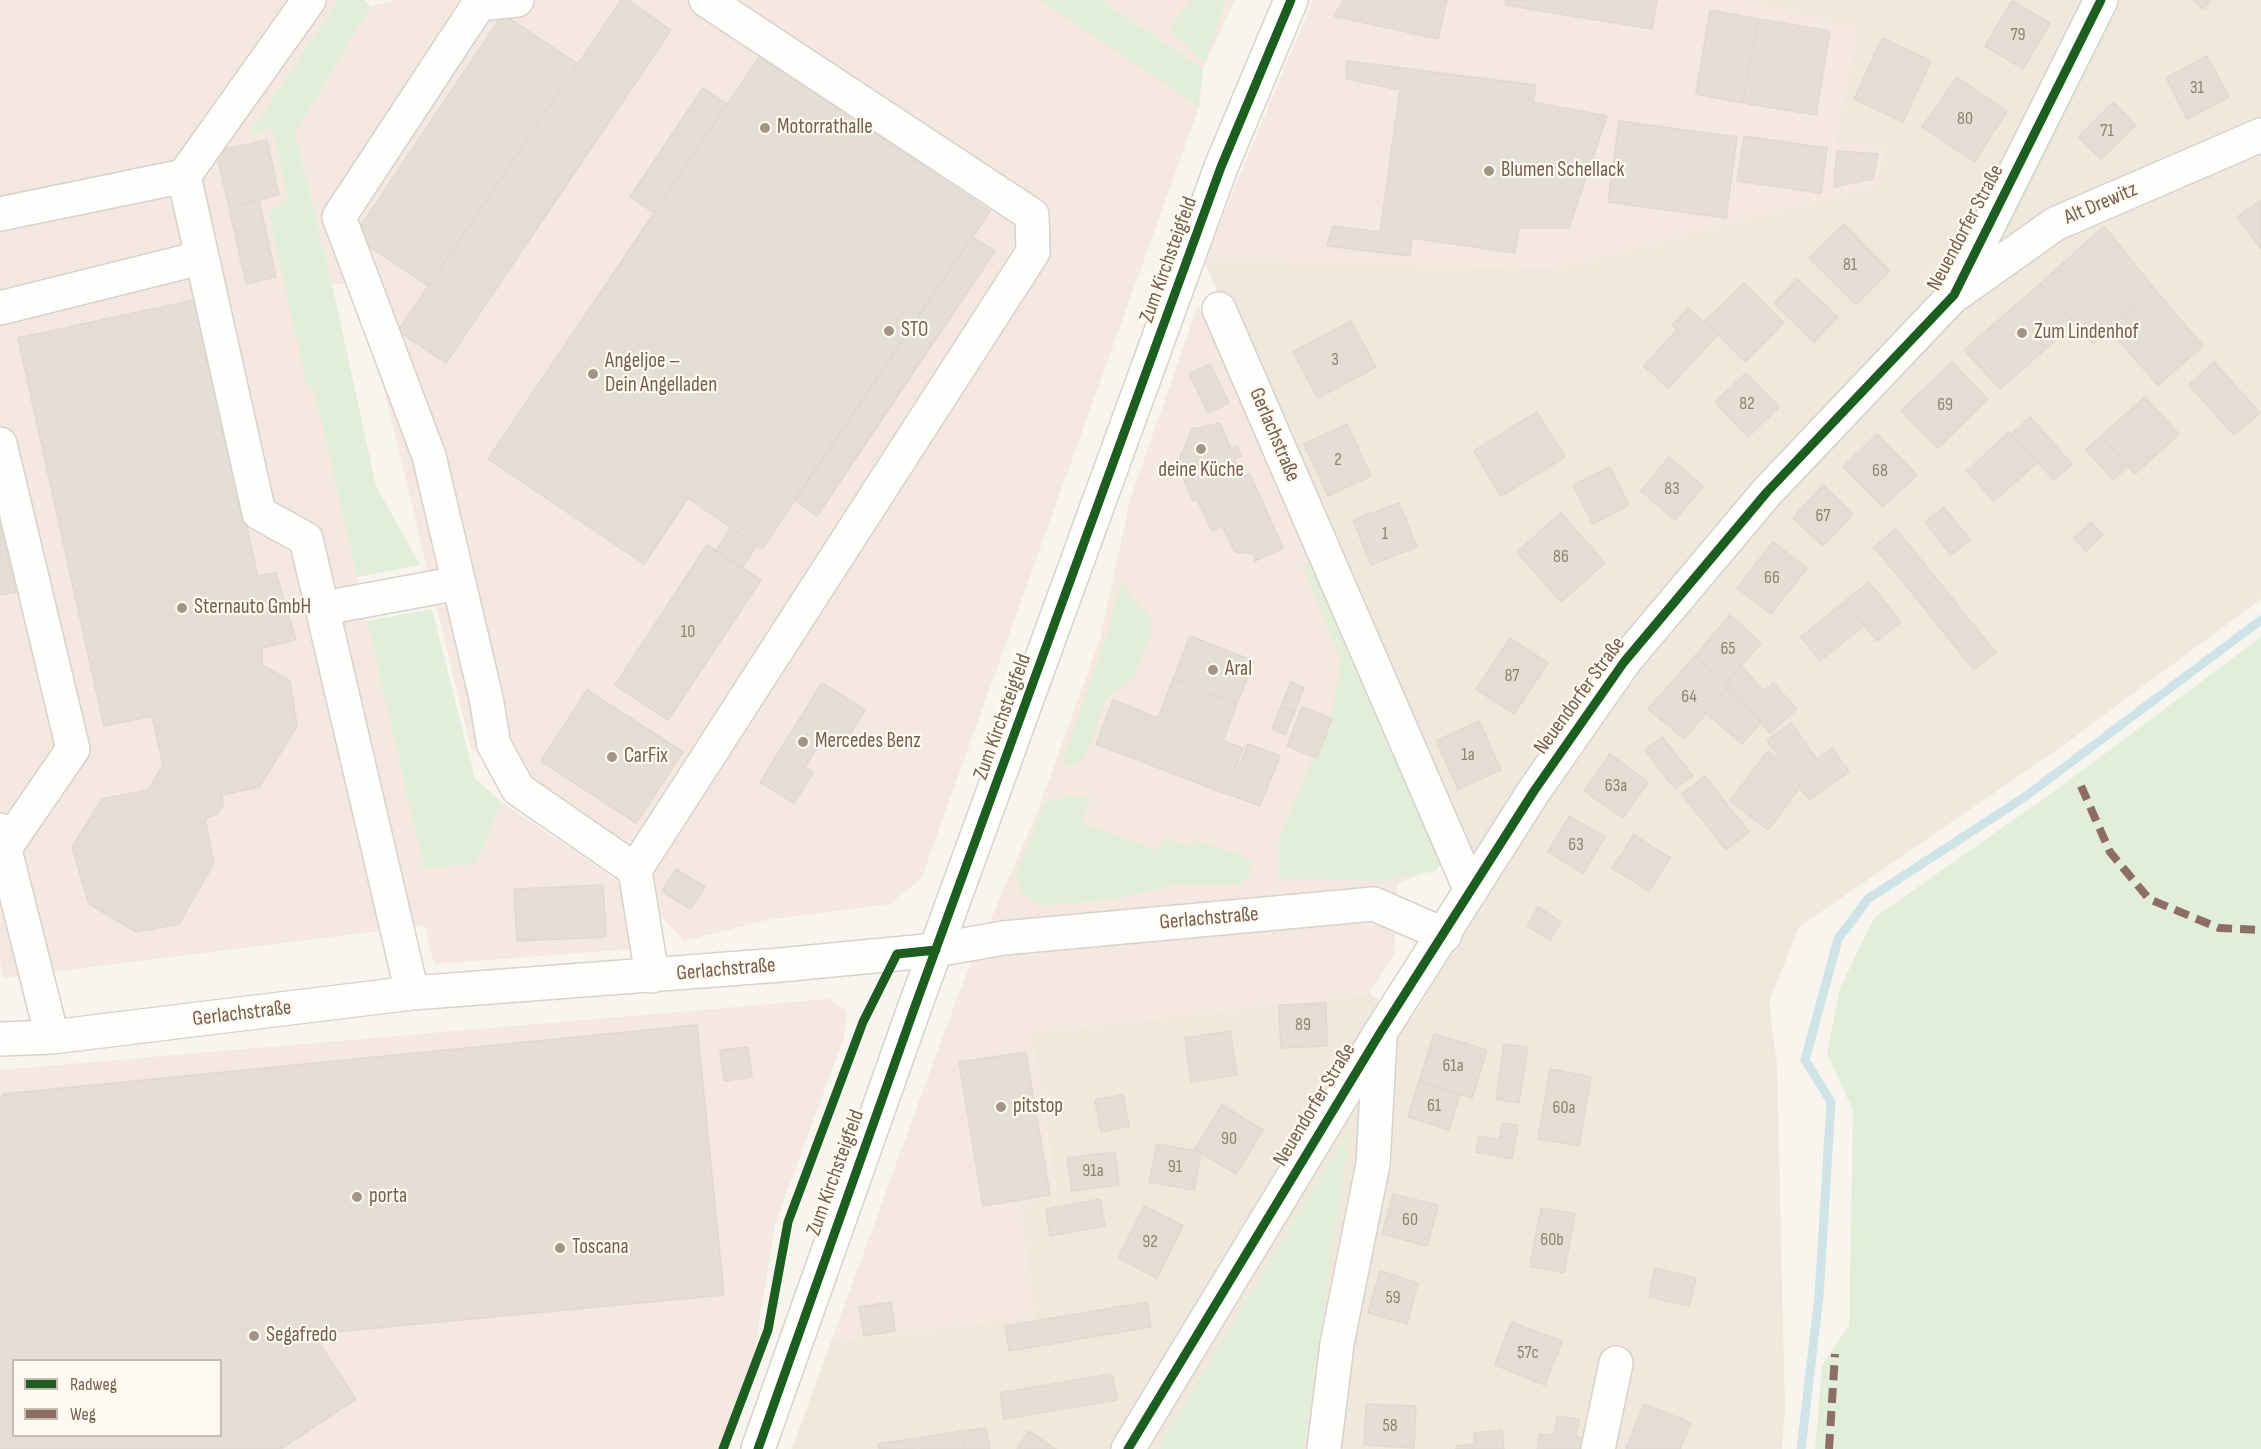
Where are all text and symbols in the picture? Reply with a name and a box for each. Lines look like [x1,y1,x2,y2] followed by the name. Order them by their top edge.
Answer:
[2010,24,2026,46] house number: 79
[2190,77,2204,99] house number: 31
[1957,108,1973,130] house number: 80
[777,115,873,141] place label: Motorrathalle
[2100,120,2114,142] house number: 71
[758,121,772,135] marker: Motorrathalle
[1501,158,1624,184] place label: Blumen Schellack
[1922,161,2010,295] street label: Neuendorfer Straße
[1482,164,1496,178] marker: Blumen Schellack
[2061,177,2141,231] street label: Alt Drewitz
[1135,194,1203,326] street label: Zum Kirchsteigfeld
[1843,254,1857,276] house number: 81
[901,318,928,344] place label: STO
[2034,320,2139,346] place label: Zum Lindenhof
[882,324,896,338] marker: STO
[2015,326,2029,340] marker: Zum Lindenhof
[605,349,717,399] place label: Angeljoe – Dein Angelladen
[1331,349,1339,371] house number: 3
[586,367,600,381] marker: Angeljoe – Dein Angelladen
[1243,384,1305,486] street label: Gerlachstraße
[1739,393,1755,415] house number: 82
[1937,394,1953,416] house number: 69
[1194,442,1208,456] marker: deine Küche
[1334,449,1342,471] house number: 2
[1158,458,1244,484] place label: deine Küche
[1872,460,1888,482] house number: 68
[1664,478,1680,500] house number: 83
[1815,505,1831,527] house number: 67
[1382,523,1388,545] house number: 1
[1553,546,1569,568] house number: 86
[1764,567,1780,589] house number: 66
[194,595,311,621] place label: Sternauto GmbH
[175,601,189,615] marker: Sternauto GmbH
[681,621,695,643] house number: 10
[1529,632,1631,760] street label: Neuendorfer Straße
[1720,638,1736,660] house number: 65
[969,651,1037,783] street label: Zum Kirchsteigfeld
[1225,657,1252,683] place label: Aral
[1206,663,1220,677] marker: Aral
[1504,665,1520,687] house number: 87
[1681,686,1697,708] house number: 64
[815,729,921,755] place label: Mercedes Benz
[796,735,810,749] marker: Mercedes Benz
[624,744,668,770] place label: CarFix
[1461,744,1475,766] house number: 1a
[605,750,619,764] marker: CarFix
[1605,775,1627,797] house number: 63a
[1568,834,1584,856] house number: 63
[1158,902,1260,936] street label: Gerlachstraße
[675,953,777,987] street label: Gerlachstraße
[191,995,293,1033] street label: Gerlachstraße
[1295,1014,1311,1036] house number: 89
[1268,1039,1362,1171] street label: Neuendorfer Straße
[1442,1055,1464,1077] house number: 61a
[1013,1094,1063,1120] place label: pitstop
[1427,1095,1441,1117] house number: 61
[1553,1097,1575,1119] house number: 60a
[994,1100,1008,1114] marker: pitstop
[802,1107,870,1239] street label: Zum Kirchsteigfeld
[1221,1128,1237,1150] house number: 90
[1168,1156,1182,1178] house number: 91
[1082,1160,1104,1182] house number: 91a
[369,1184,407,1210] place label: porta
[350,1190,364,1204] marker: porta
[1402,1209,1418,1231] house number: 60
[1540,1229,1564,1251] house number: 60b
[1142,1231,1158,1253] house number: 92
[572,1235,629,1261] place label: Toscana
[553,1241,567,1255] marker: Toscana
[1385,1287,1401,1309] house number: 59
[266,1323,337,1349] place label: Segafredo
[247,1329,261,1343] marker: Segafredo
[1517,1342,1539,1364] house number: 57c
[12,1359,222,1437] legend
[70,1374,117,1395] text: Radweg
[70,1404,96,1425] text: Weg
[1382,1415,1398,1437] house number: 58

